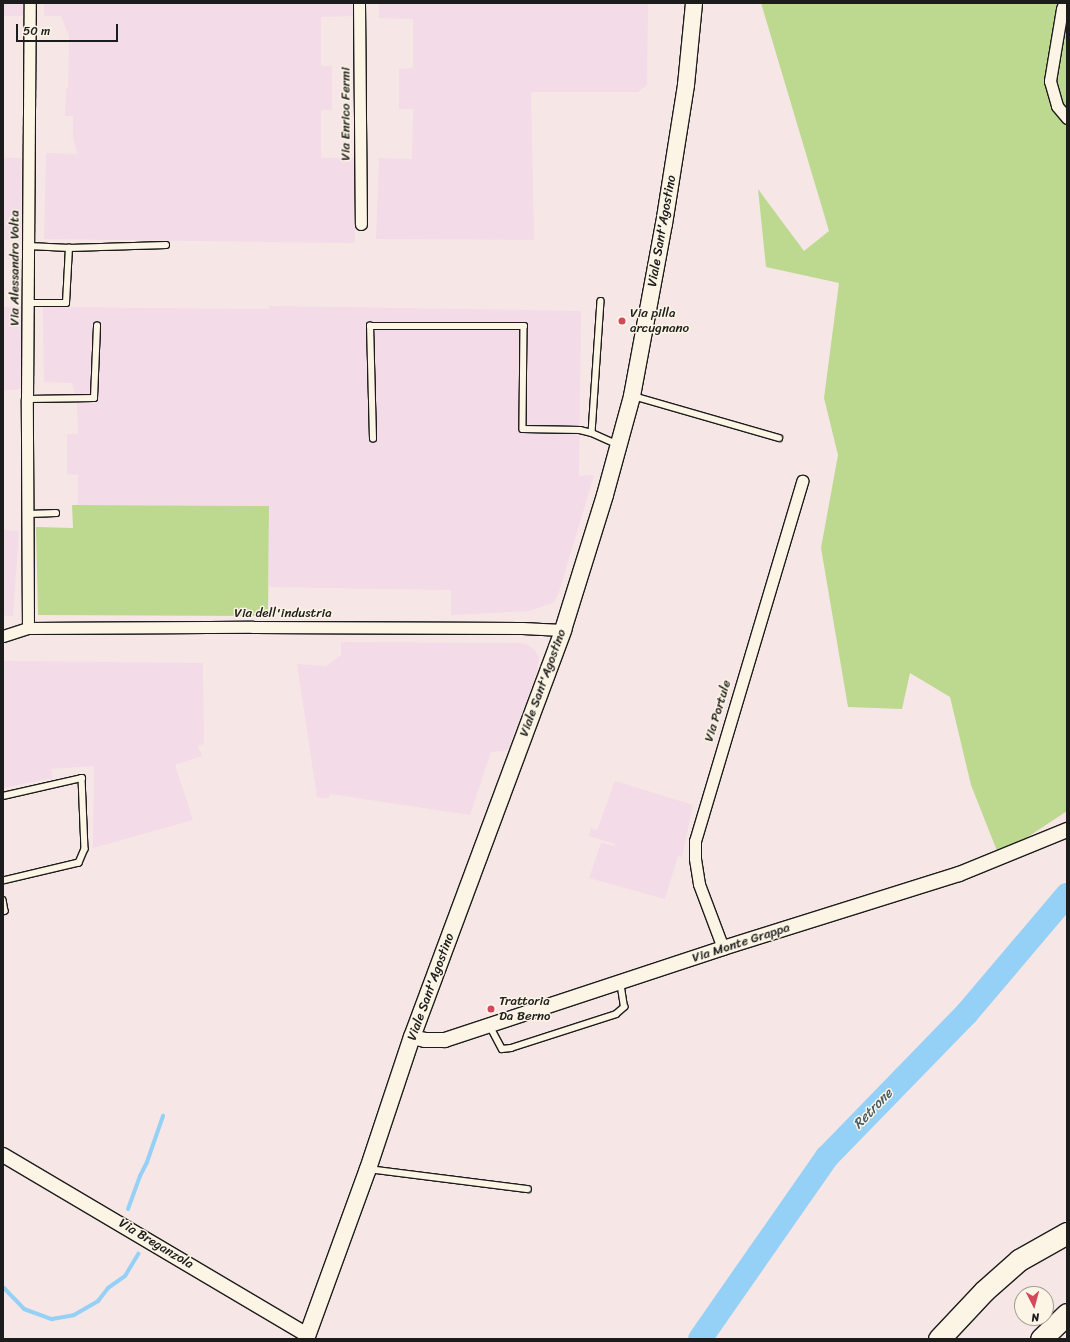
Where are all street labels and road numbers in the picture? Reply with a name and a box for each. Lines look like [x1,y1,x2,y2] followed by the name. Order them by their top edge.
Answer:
[338,67,354,161] street label: Via Enrico Fermi
[644,173,680,289] street label: Viale Sant'Agostino
[7,210,23,326] street label: Via Alessandro Volta
[234,605,332,621] street label: Via dell'industria
[516,627,570,739] street label: Viale Sant'Agostino
[701,678,735,744] street label: Via Portule
[690,920,792,966] street label: Via Monte Grappa
[404,931,458,1043] street label: Viale Sant'Agostino
[116,1216,196,1272] street label: Via Breganzola

